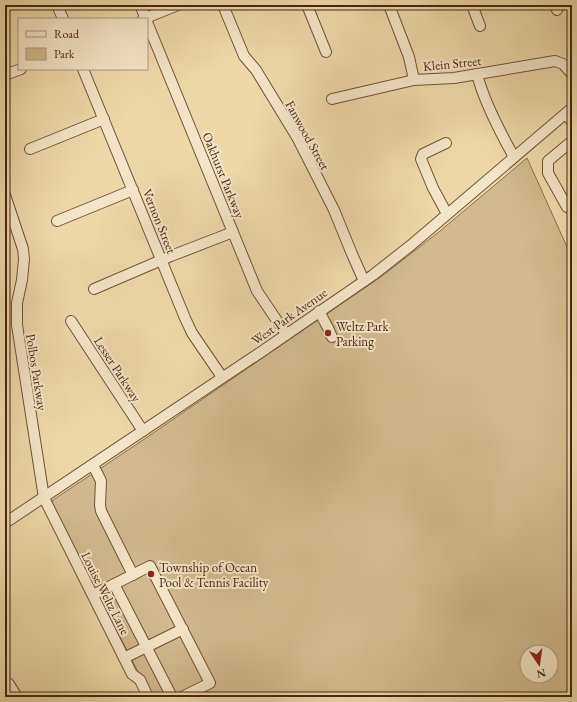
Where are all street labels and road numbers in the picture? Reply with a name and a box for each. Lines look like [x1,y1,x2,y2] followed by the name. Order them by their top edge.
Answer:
[422,52,482,75] street label: Klein Street
[281,97,334,173] street label: Fanwood Street
[198,130,249,221] street label: Oakhurst Parkway
[139,186,180,256] street label: Vernon Street
[248,284,330,349] street label: West Park Avenue
[22,333,51,412] street label: Polbos Parkway
[90,333,145,405] street label: Lesser Parkway
[77,549,134,638] street label: Louise Weltz Lane

